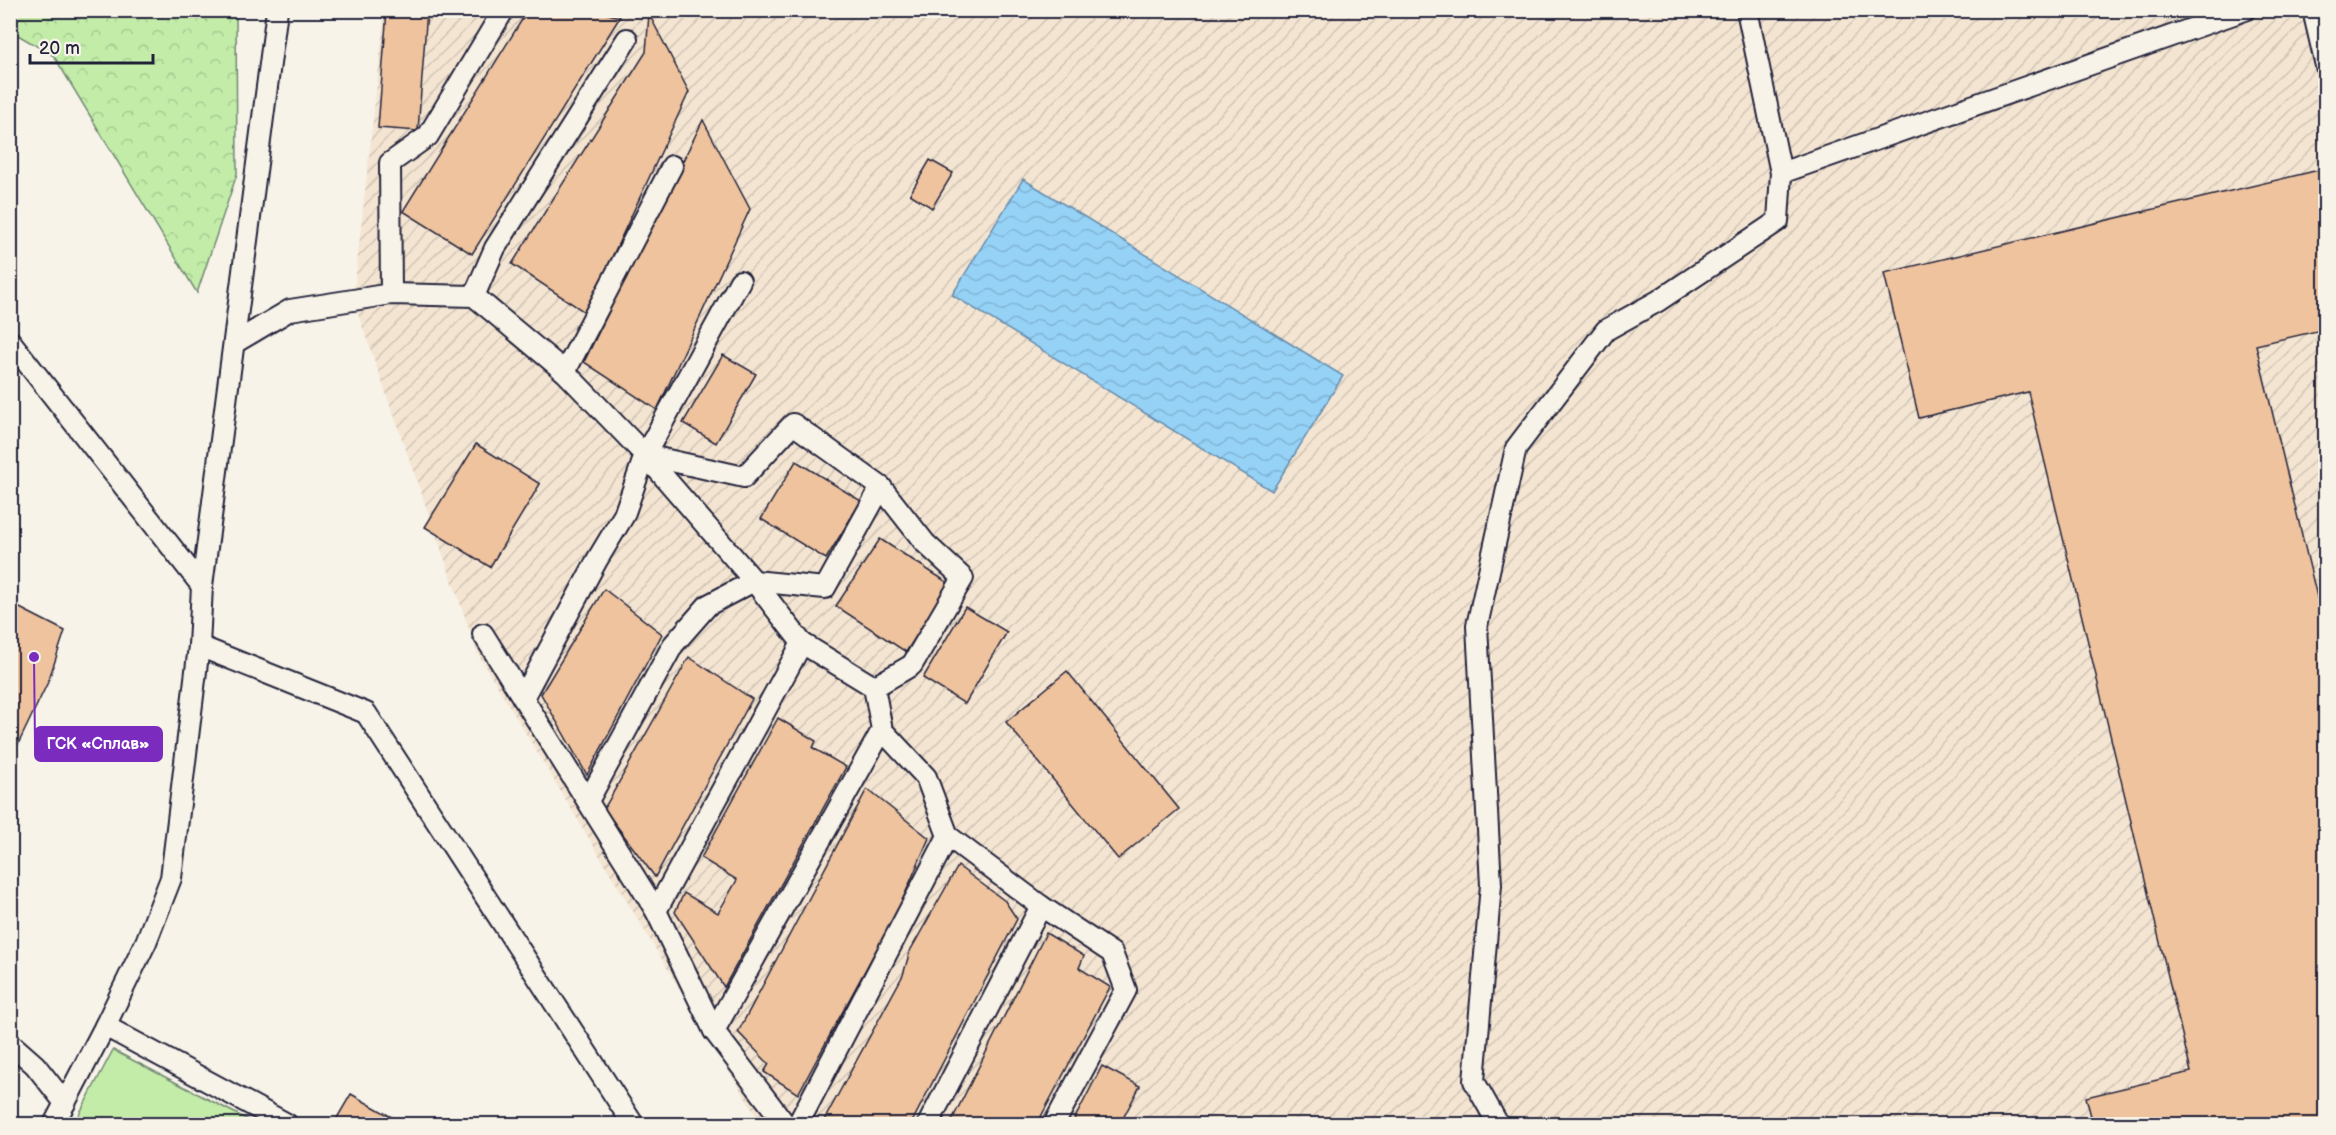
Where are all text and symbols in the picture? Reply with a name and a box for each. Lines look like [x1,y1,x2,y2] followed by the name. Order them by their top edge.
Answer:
[30,27,153,65] scale bar
[39,38,80,59] text: 20 m
[35,727,162,761] callout: ГСК «Сплав»
[46,735,150,754] text: ГСК «Сплав»

